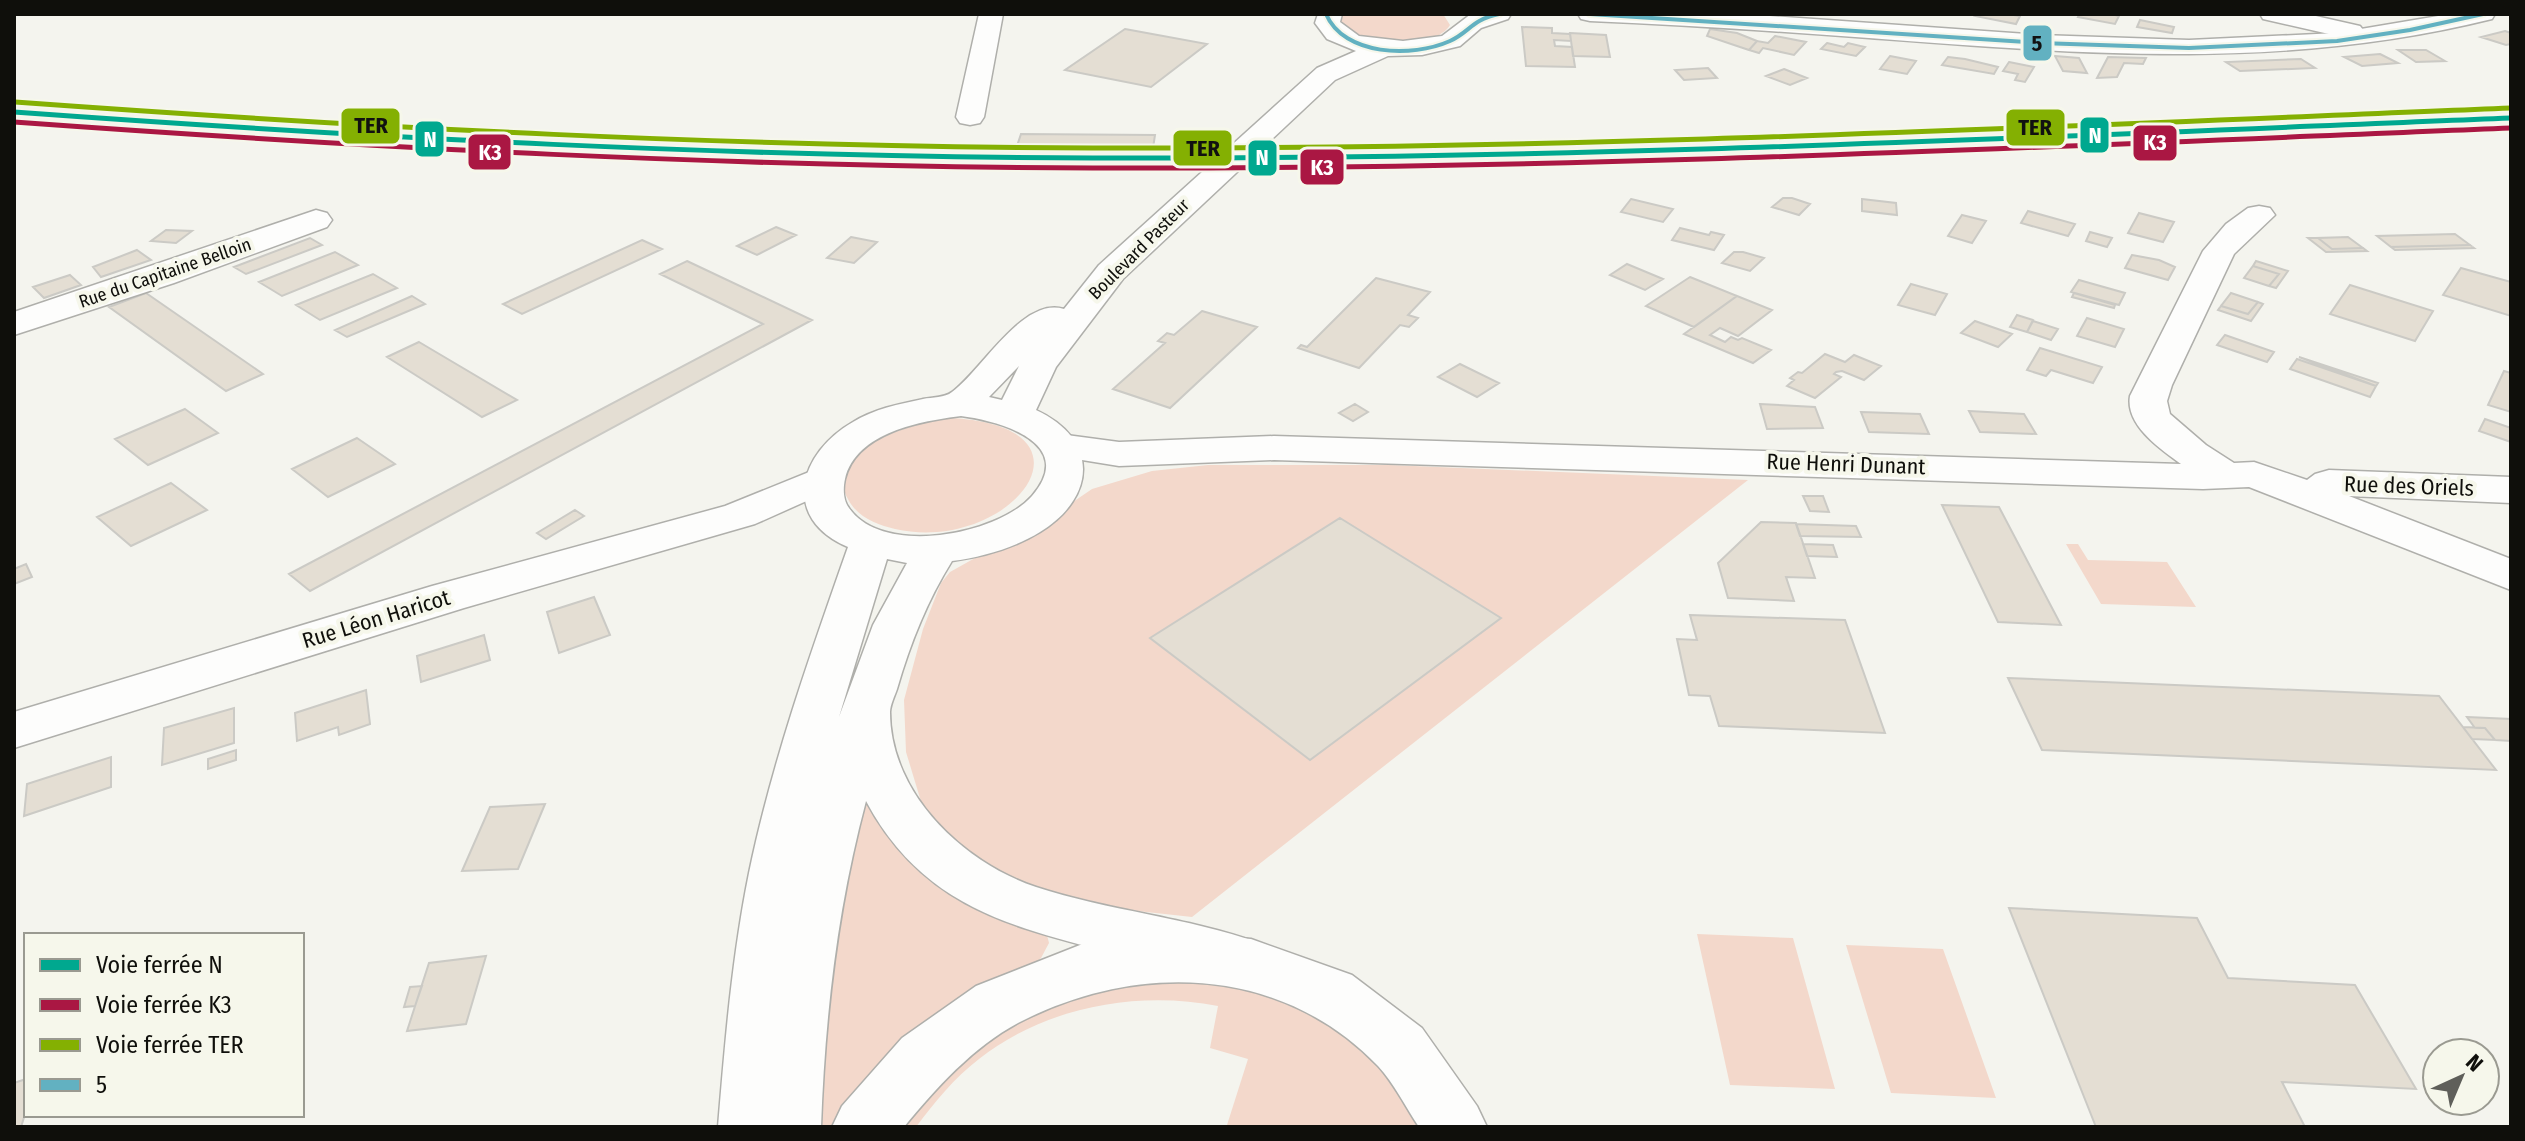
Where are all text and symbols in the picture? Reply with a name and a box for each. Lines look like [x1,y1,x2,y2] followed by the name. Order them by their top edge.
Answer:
[2022,24,2053,62] line badge: 5
[2032,30,2043,57] text: 5
[340,107,401,145] line badge: TER
[2005,108,2066,147] line badge: TER
[354,112,388,139] text: TER
[2018,114,2052,141] text: TER
[2079,116,2110,154] line badge: N
[414,120,445,158] line badge: N
[2088,122,2102,149] text: N
[2132,124,2178,162] line badge: K3
[423,126,437,153] text: N
[1172,129,1233,167] line badge: TER
[2143,129,2167,156] text: K3
[467,133,512,171] line badge: K3
[1186,135,1220,162] text: TER
[478,139,502,166] text: K3
[1247,139,1278,177] line badge: N
[1255,144,1269,171] text: N
[1299,148,1345,186] line badge: K3
[1310,154,1334,181] text: K3
[1084,194,1194,304] street label: Boulevard Pasteur
[76,233,254,313] street label: Rue du Capitaine Belloin
[1766,448,1927,480] street label: Rue Henri Dunant
[2344,470,2474,502] street label: Rue des Oriels
[299,583,454,654] street label: Rue Léon Haricot
[24,933,304,1117] legend
[96,951,223,979] text: Voie ferrée N
[96,991,232,1019] text: Voie ferrée K3
[96,1031,244,1059] text: Voie ferrée TER
[2421,1037,2501,1117] north arrow
[2460,1049,2489,1077] text: N
[96,1071,107,1099] text: 5

